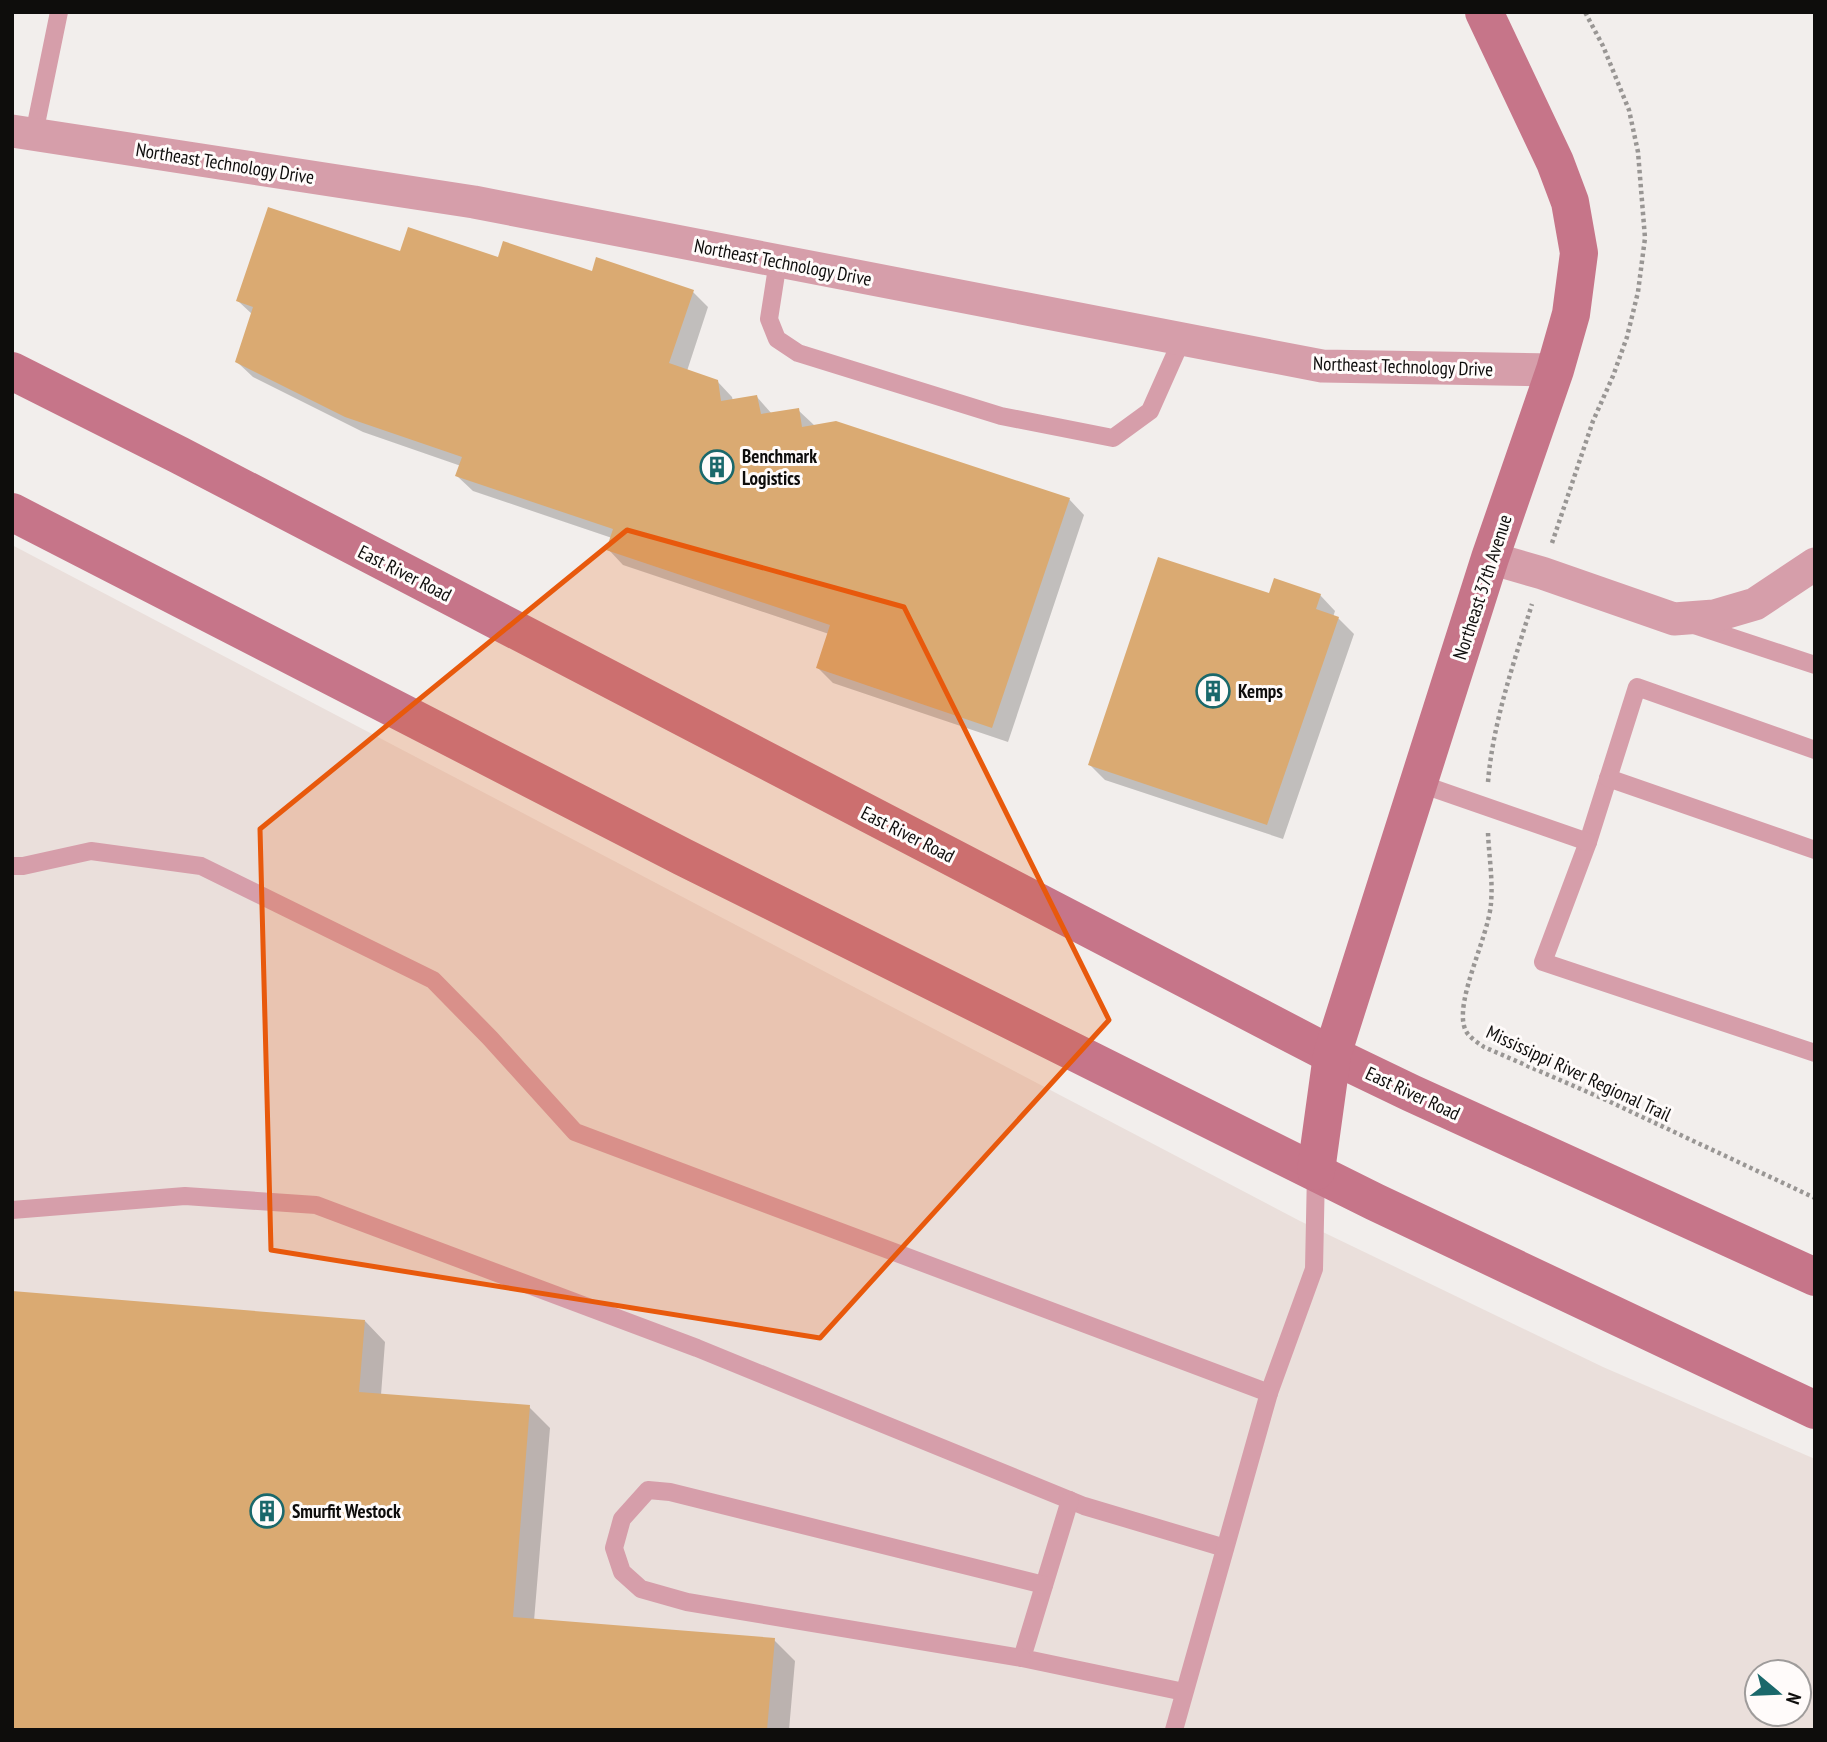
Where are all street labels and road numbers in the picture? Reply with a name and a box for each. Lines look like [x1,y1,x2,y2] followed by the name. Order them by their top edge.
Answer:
[134,137,316,189] street label: Northeast Technology Drive
[692,233,874,291] street label: Northeast Technology Drive
[1313,351,1494,381] street label: Northeast Technology Drive
[1447,511,1517,662] street label: Northeast 37th Avenue
[354,539,456,607] street label: East River Road
[857,800,959,868] street label: East River Road
[1483,1020,1676,1127] street label: Mississippi River Regional Trail
[1362,1061,1464,1125] street label: East River Road

